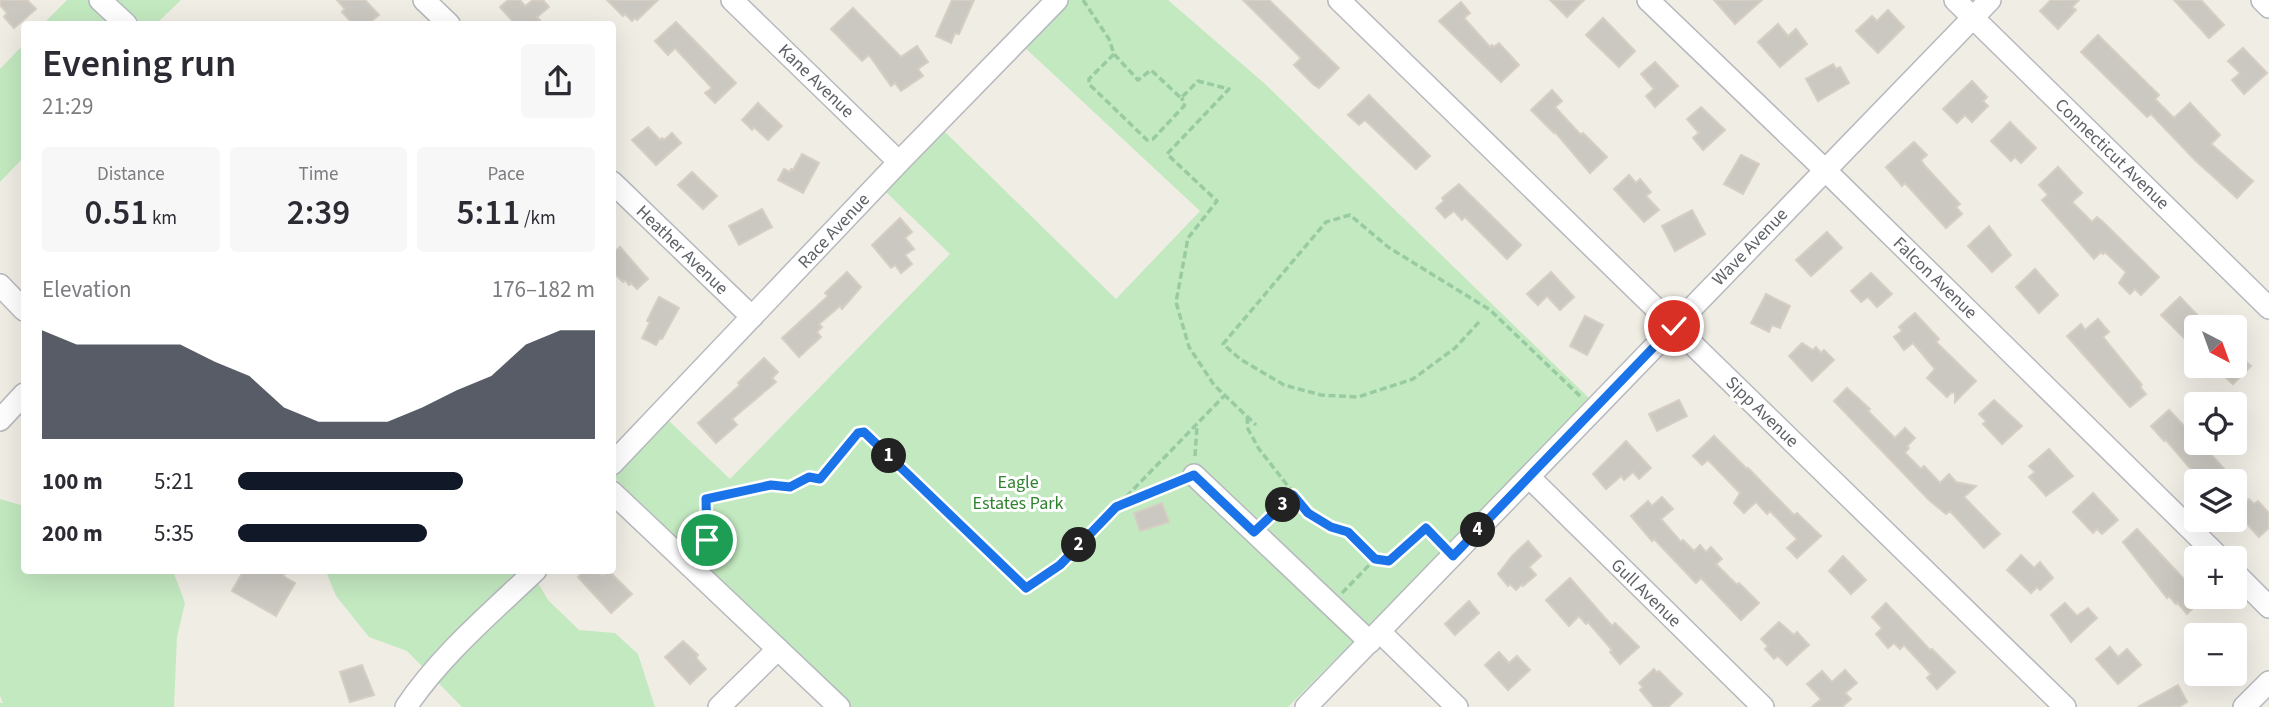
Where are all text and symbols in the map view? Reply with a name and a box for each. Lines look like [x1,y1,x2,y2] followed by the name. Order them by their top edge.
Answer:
[42,37,236,91] text: Evening run
[772,38,860,124] street label: Kane Avenue
[521,44,595,118] button: share
[42,90,93,123] text: 21:29
[2049,93,2175,215] street label: Connecticut Avenue
[97,161,165,188] text: Distance
[298,161,339,188] text: Time
[488,161,525,188] text: Pace
[85,188,148,238] text: 0.51
[287,188,350,238] text: 2:39
[457,188,520,238] text: 5:11
[792,188,876,274] street label: Race Avenue
[630,200,734,300] street label: Heather Avenue
[1707,203,1794,291] street label: Wave Avenue
[148,205,177,232] text: km
[520,205,556,232] text: /km
[1887,231,1983,325] street label: Falcon Avenue
[42,273,132,306] text: Elevation
[492,273,595,306] text: 176–182 m
[1644,296,1704,356] pin
[1655,307,1693,345] icon: check
[2184,315,2247,378] north arrow
[2184,315,2247,686] map controls
[1720,371,1804,453] street label: Sipp Avenue
[2184,392,2247,455] button: locate
[872,438,906,474] pin: 1
[883,442,894,469] text: 1
[42,465,103,498] text: 100 m
[154,465,194,498] text: 5:21
[2184,469,2247,532] button: layers
[973,470,1063,516] park label: Eagle Estates Park
[1266,488,1300,522] pin: 3
[1277,491,1288,518] text: 3
[677,510,737,570] pin
[1460,512,1496,548] pin: 4
[1472,516,1483,543] text: 4
[42,517,103,550] text: 200 m
[154,517,194,550] text: 5:35
[688,521,726,559] icon: arrive
[1062,528,1096,562] pin: 2
[1073,531,1084,558] text: 2
[2184,546,2247,609] button: +
[1605,553,1687,633] street label: Gull Avenue
[2184,623,2247,686] button: −

